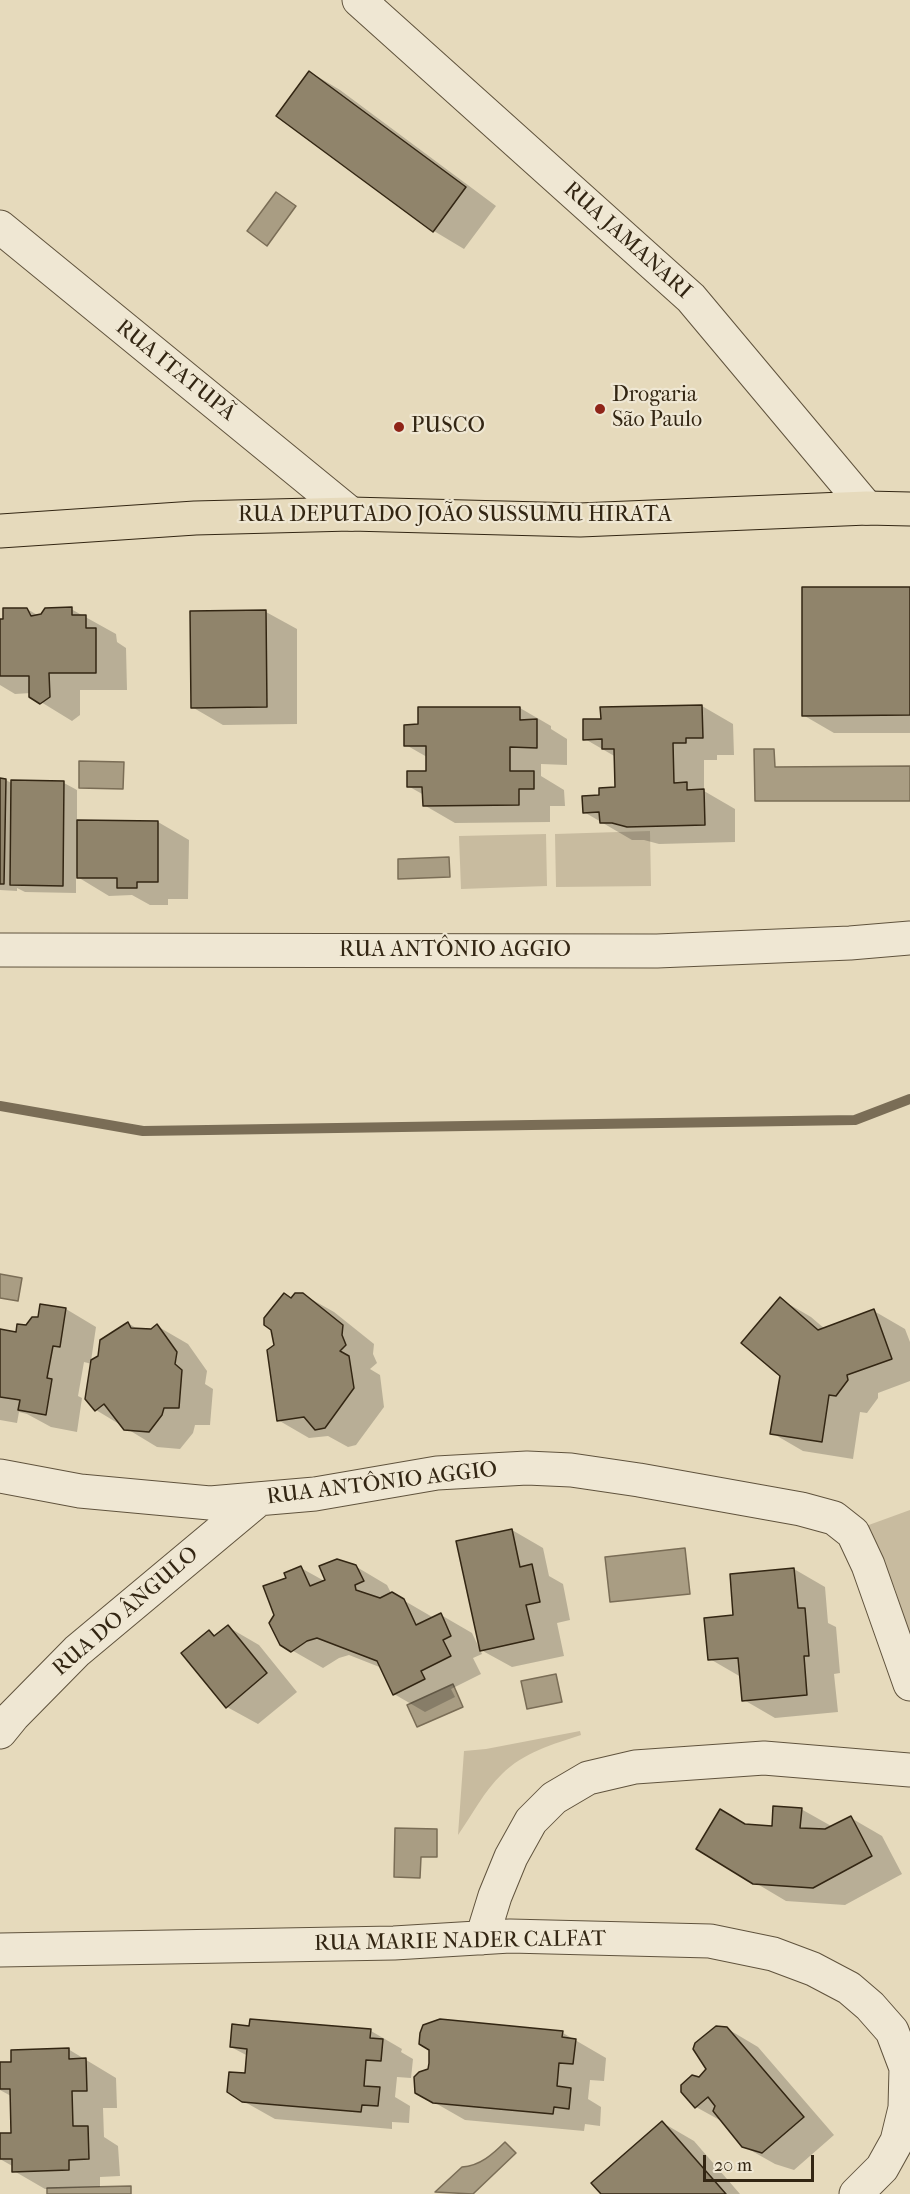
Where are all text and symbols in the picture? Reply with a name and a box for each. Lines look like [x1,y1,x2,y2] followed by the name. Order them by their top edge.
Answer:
[558,177,696,305] street label: RUA JAMANARI
[110,315,240,427] street label: RUA ITATUPÃ
[612,383,702,434] place label: Drogaria São Paulo
[593,402,607,416] marker: Drogaria São Paulo
[411,414,485,440] place label: PUSCO
[392,420,406,434] marker: PUSCO
[238,503,672,529] street label: RUA DEPUTADO JOÃO SUSSUMU HIRATA
[339,938,571,964] street label: RUA ANTÔNIO AGGIO
[265,1457,499,1511] street label: RUA ANTÔNIO AGGIO
[48,1542,204,1682] street label: RUA DO ÂNGULO
[314,1926,606,1958] street label: RUA MARIE NADER CALFAT
[706,2143,817,2181] scale bar
[714,2155,752,2176] text: 20 m

